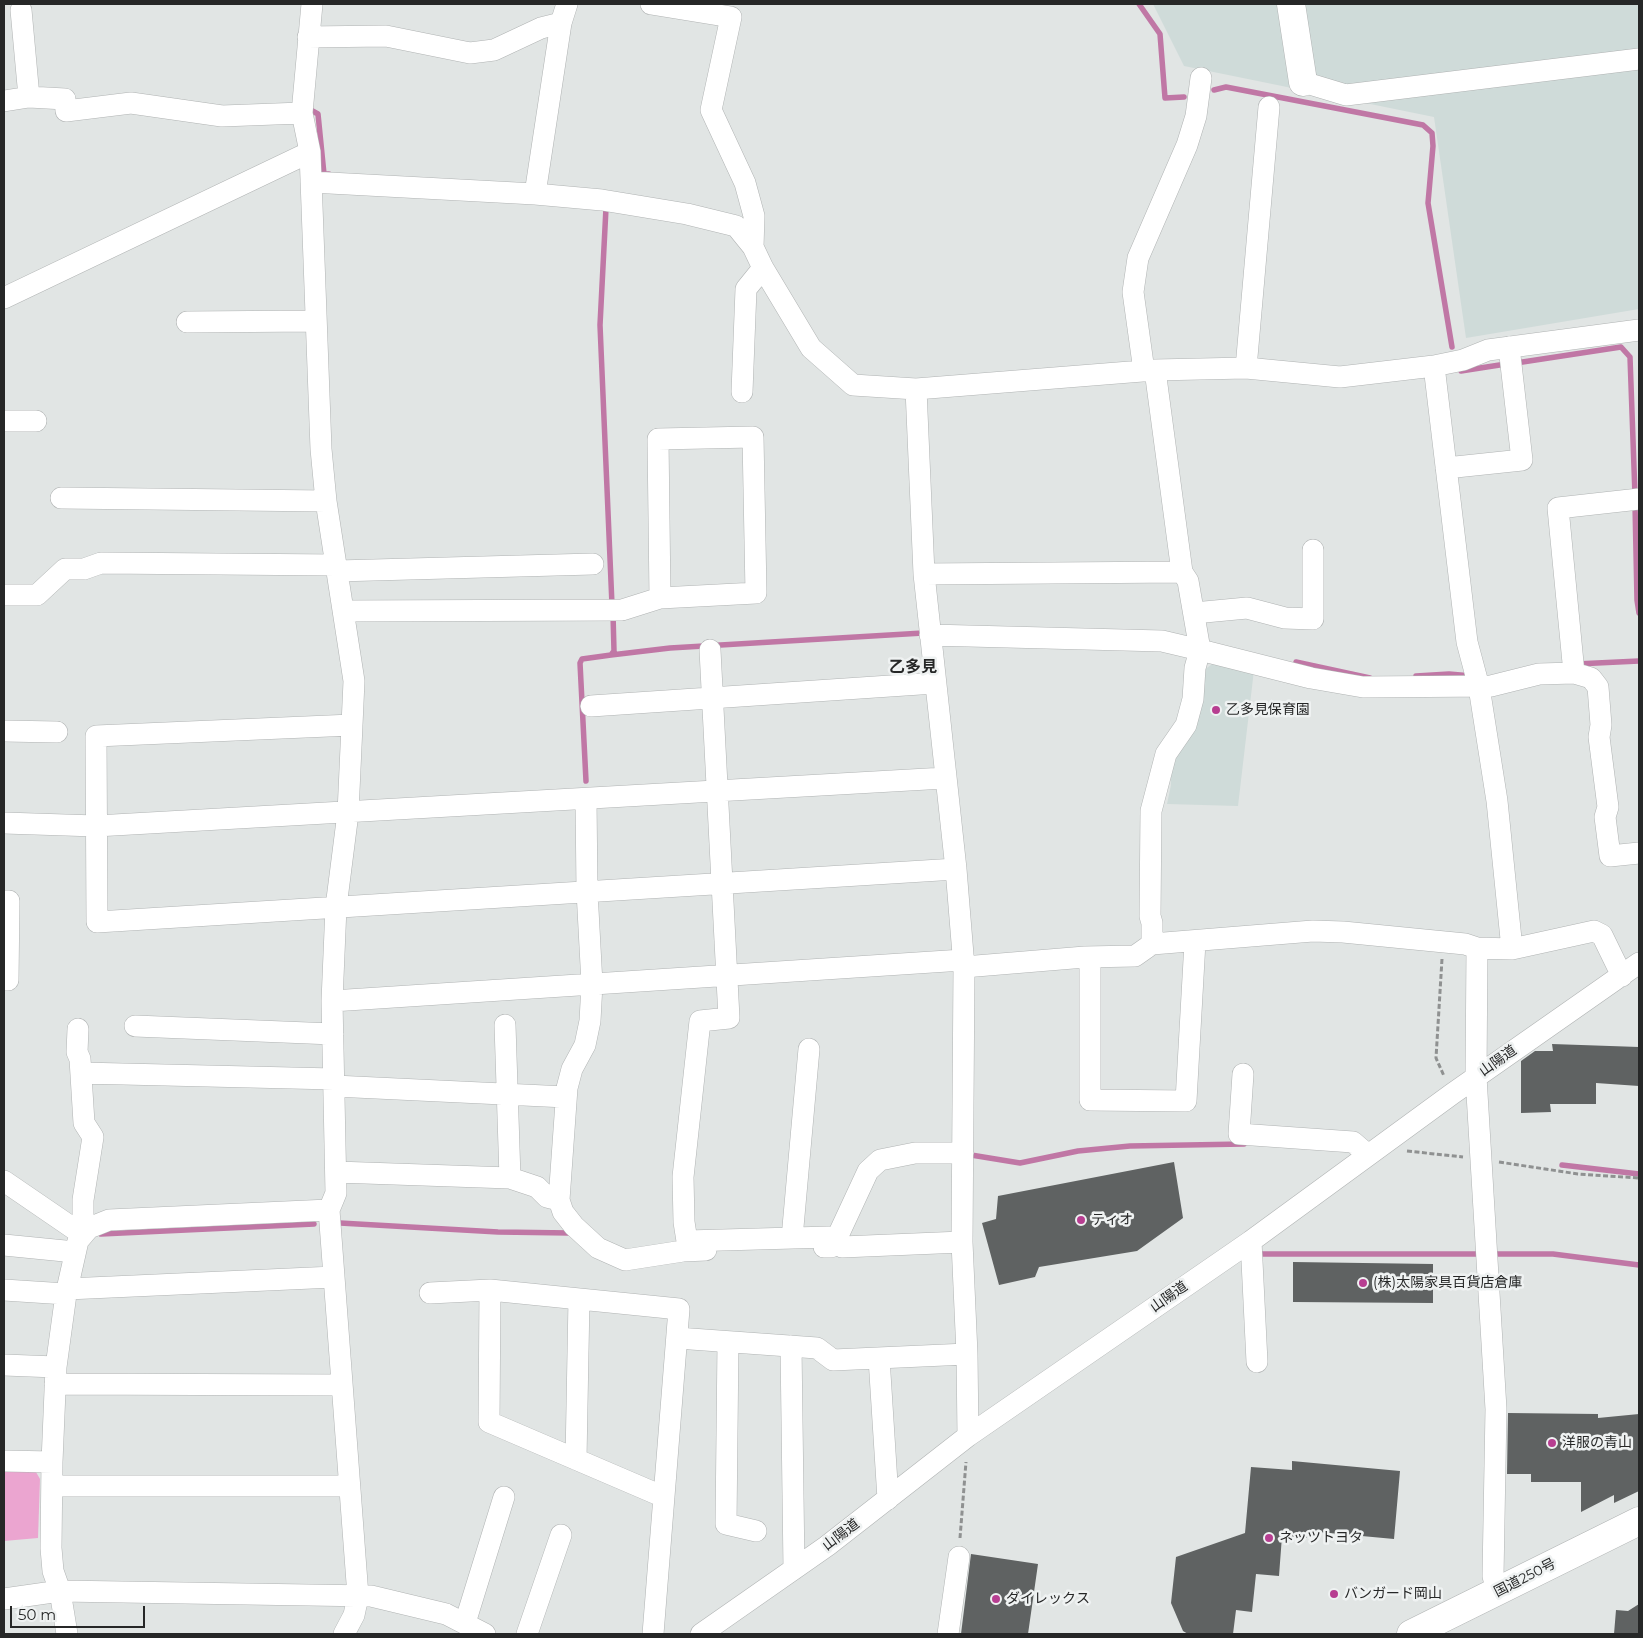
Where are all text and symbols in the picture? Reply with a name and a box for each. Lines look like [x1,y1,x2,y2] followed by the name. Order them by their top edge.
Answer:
[889,657,937,677] district label: 乙多見
[1226,702,1310,718] place label: 乙多見保育園
[1210,704,1222,716] marker: 乙多見保育園
[1476,1042,1520,1080] street label: 山陽道
[1091,1212,1133,1228] place label: ティオ
[1075,1214,1087,1226] marker: ティオ
[1373,1275,1522,1291] place label: (株)太陽家具百貨店倉庫
[1357,1277,1369,1289] marker: (株)太陽家具百貨店倉庫
[1147,1278,1191,1316] street label: 山陽道
[1562,1435,1632,1451] place label: 洋服の青山
[1546,1437,1558,1449] marker: 洋服の青山
[819,1516,863,1554] street label: 山陽道
[1279,1530,1363,1546] place label: ネッツトヨタ
[1263,1532,1275,1544] marker: ネッツトヨタ
[1491,1555,1559,1601] street label: 国道250号
[1344,1586,1442,1602] place label: バンガード岡山
[1328,1588,1340,1600] marker: バンガード岡山
[1006,1591,1090,1607] place label: ダイレックス
[990,1593,1002,1605] marker: ダイレックス
[12,1596,148,1628] scale bar
[18,1605,56,1624] text: 50 m

